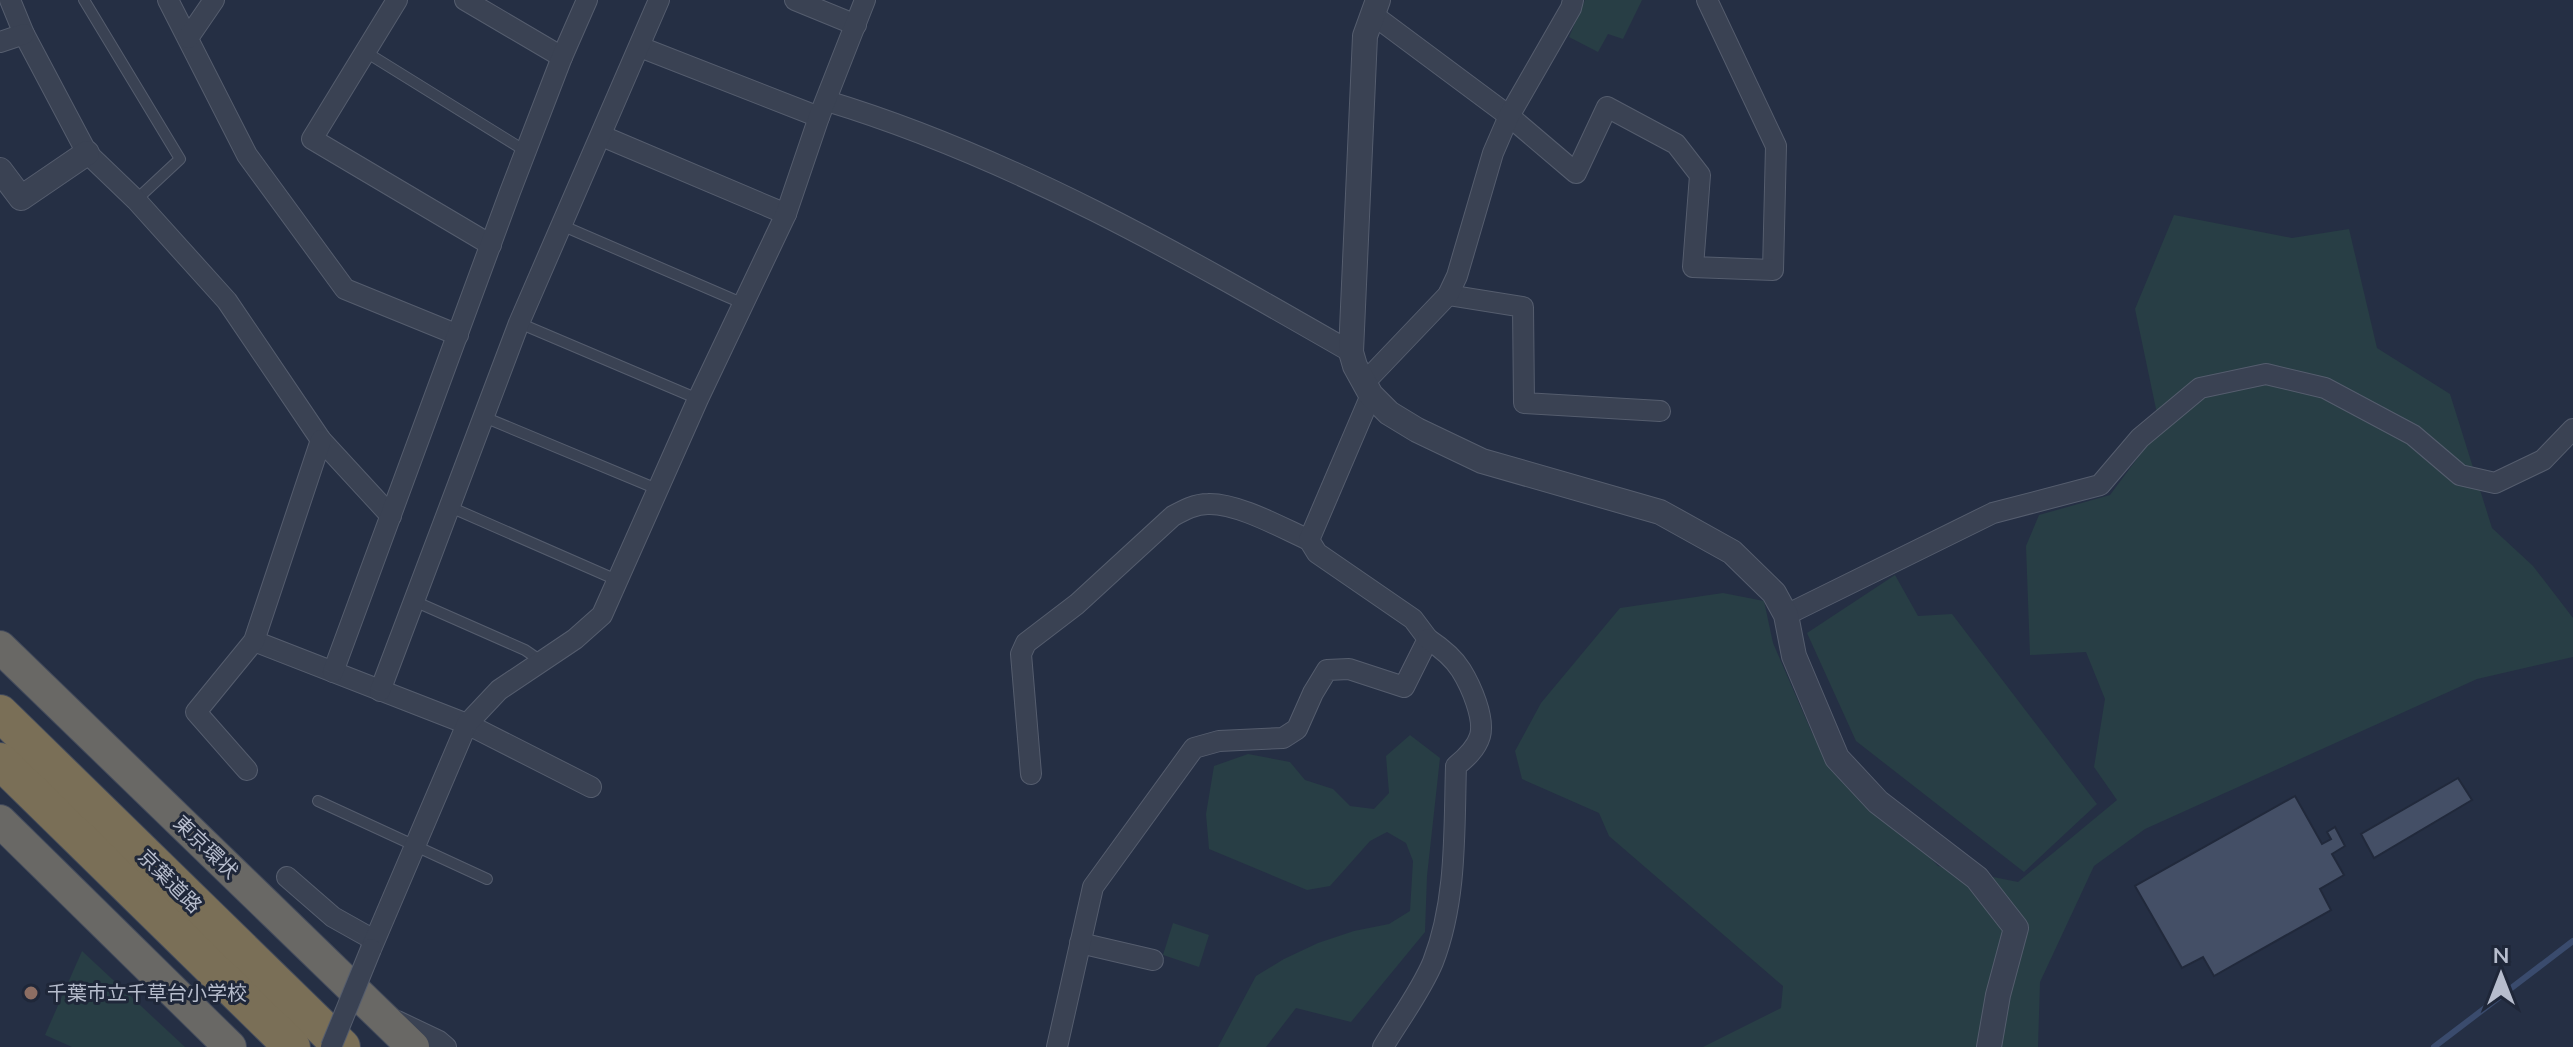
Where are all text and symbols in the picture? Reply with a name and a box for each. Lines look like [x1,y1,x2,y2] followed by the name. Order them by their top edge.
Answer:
[169,810,244,883] street label: 東京環状
[133,844,207,918] street label: 京葉道路
[2461,935,2541,1015] north arrow
[2493,941,2509,969] text: N
[47,980,247,1005] place label: 千葉市立千草台小学校
[22,984,40,1002] marker: 千葉市立千草台小学校

